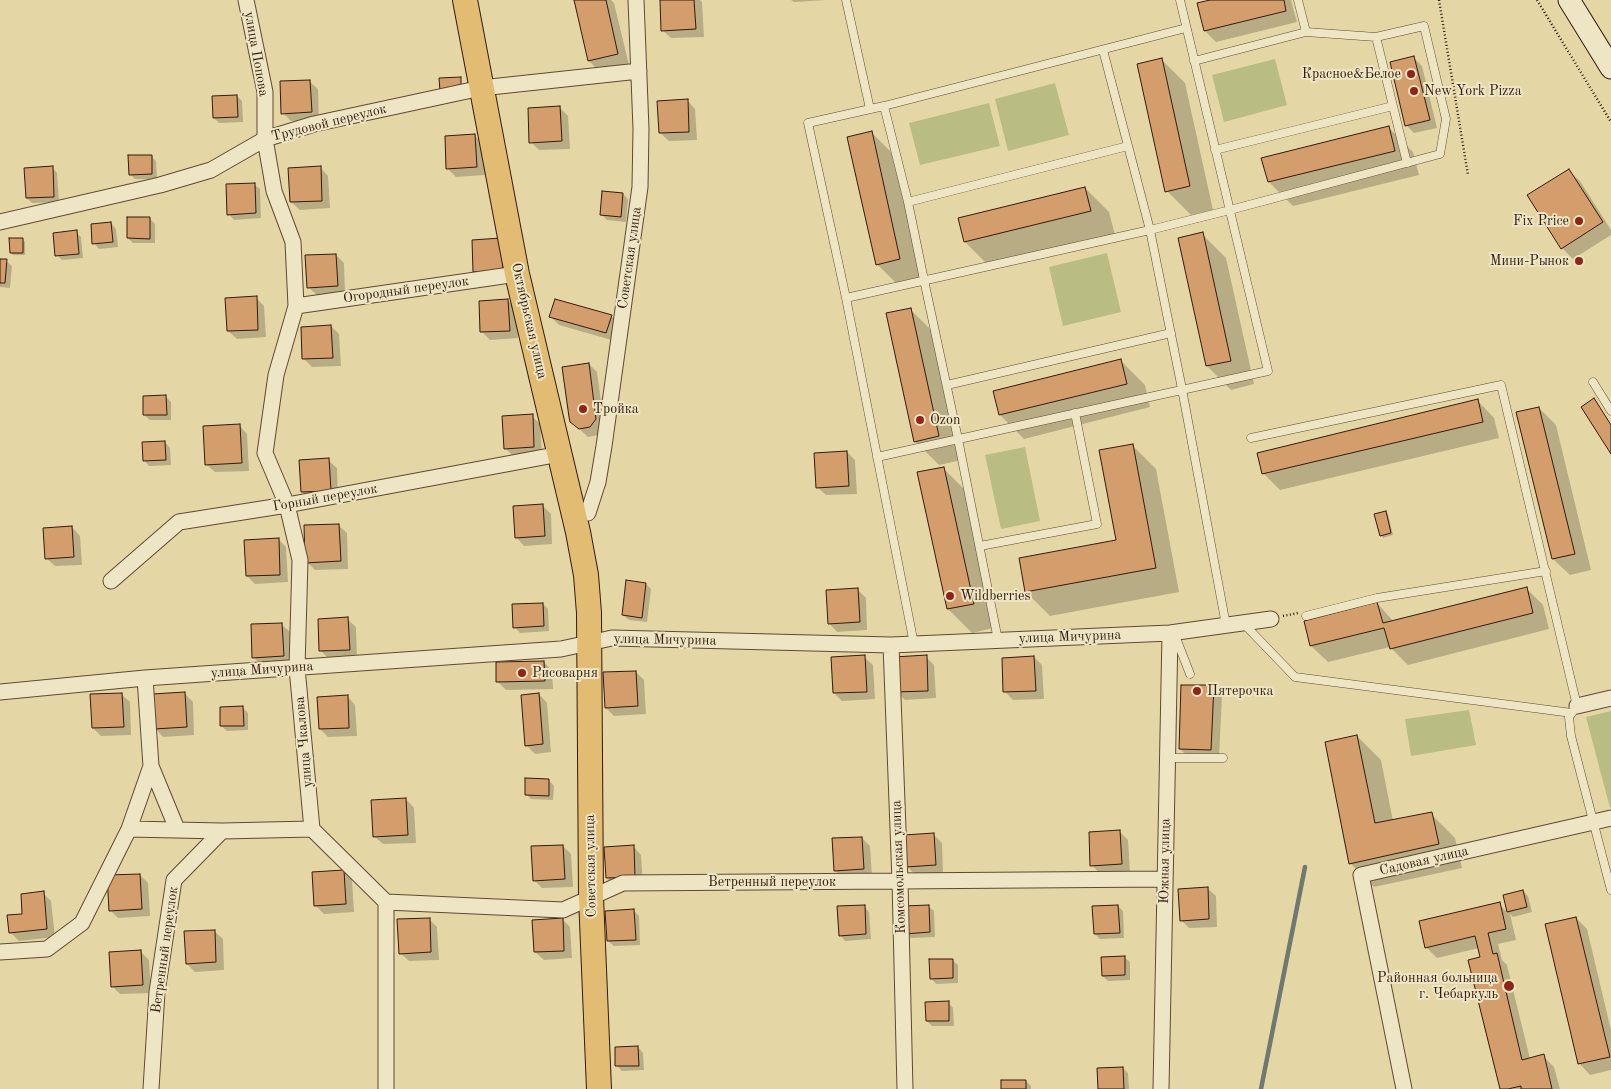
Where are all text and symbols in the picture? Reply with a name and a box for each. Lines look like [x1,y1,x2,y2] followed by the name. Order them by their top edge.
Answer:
[240,10,272,98] street label: улица Попова
[1302,66,1401,82] place label: Красное&Белое
[1405,68,1417,80] marker: Красное&Белое
[1424,83,1522,99] place label: New York Pizza
[1408,85,1420,97] marker: New York Pizza
[270,101,388,145] street label: Трудовой переулок
[615,206,645,310] street label: Советская улица
[1513,213,1569,229] place label: Fix Price
[1573,215,1585,227] marker: Fix Price
[1490,253,1569,269] place label: Мини-Рынок
[1573,255,1585,267] marker: Мини-Рынок
[507,261,551,381] street label: Октябрьская улица
[342,273,470,307] street label: Огородный переулок
[593,401,639,417] place label: Тройка
[577,403,589,415] marker: Тройка
[930,412,960,428] place label: Ozon
[914,414,926,426] marker: Ozon
[271,481,379,515] street label: Горный переулок
[960,588,1031,604] place label: Wildberries
[944,590,956,602] marker: Wildberries
[1018,627,1122,647] street label: улица Мичурина
[613,631,717,649] street label: улица Мичурина
[210,658,314,682] street label: улица Мичурина
[532,665,598,681] place label: Рисоварня
[516,667,528,679] marker: Рисоварня
[1207,683,1273,699] place label: Пятерочка
[1191,685,1203,697] marker: Пятерочка
[292,696,316,788] street label: улица Чкалова
[888,800,910,934] street label: Комсомольская улица
[582,814,600,918] street label: Советская улица
[1156,818,1174,904] street label: Южная улица
[1378,843,1470,879] street label: Садовая улица
[708,874,836,890] street label: Ветренный переулок
[148,886,182,1014] street label: Ветренный переулок
[1377,970,1498,1002] place label: Районная больница г. Чебаркуль
[1502,979,1516,993] marker: Районная больница г. Чебаркуль

